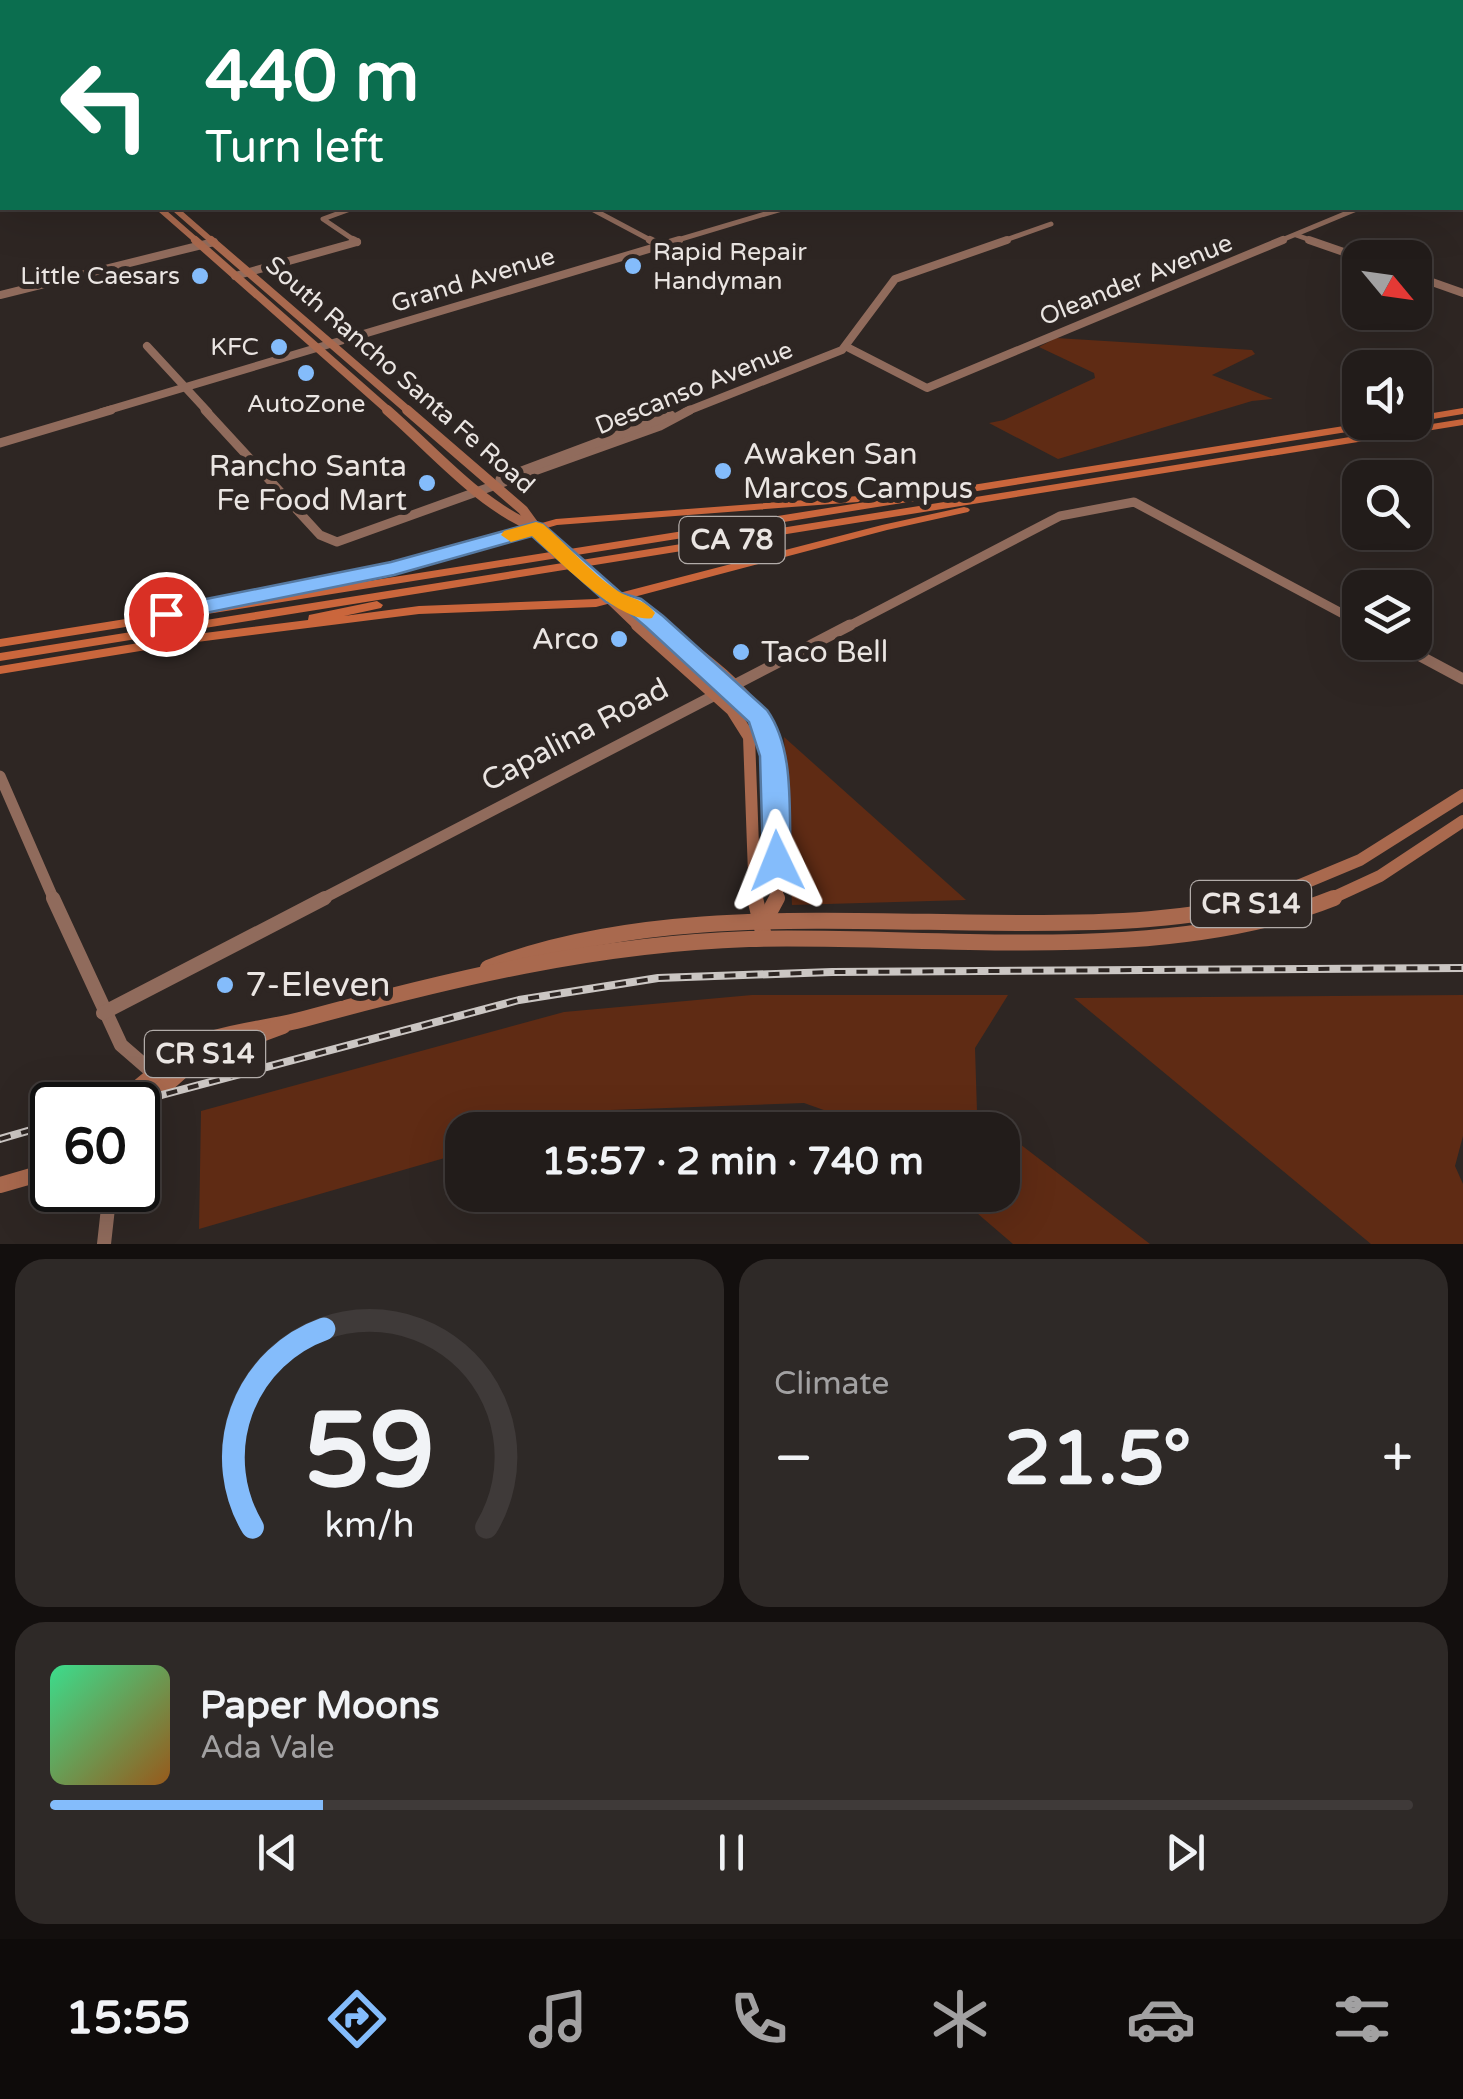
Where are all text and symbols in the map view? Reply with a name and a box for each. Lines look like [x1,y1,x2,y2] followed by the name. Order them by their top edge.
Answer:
[205,36,419,120] text: 440 m
[40,40,170,170] icon: left
[205,121,384,175] text: Turn left
[1035,228,1237,332] street label: Oleander Avenue
[653,237,807,296] place label: Rapid Repair Handyman
[1342,240,1432,330] north arrow
[1342,240,1432,660] map controls
[388,241,558,319] street label: Grand Avenue
[259,250,541,500] street label: South Rancho Santa Fe Road
[622,255,644,277] marker: Rapid Repair Handyman
[20,261,180,291] place label: Little Caesars
[189,265,211,287] marker: Little Caesars
[210,332,259,362] place label: KFC
[591,335,797,441] street label: Descanso Avenue
[268,336,290,358] marker: KFC
[1342,350,1432,440] button: sound
[295,362,317,384] marker: AutoZone
[247,389,365,419] place label: AutoZone
[743,436,973,507] place label: Awaken San Marcos Campus
[209,448,407,519] place label: Rancho Santa Fe Food Mart
[712,460,734,482] marker: Awaken San Marcos Campus
[1342,460,1432,550] button: search
[416,472,438,494] marker: Rancho Santa Fe Food Mart
[680,517,784,563] road number: CA 78
[1342,570,1432,660] button: layers
[124,572,209,657] pin
[139,587,194,642] icon: arrive
[532,621,599,658] place label: Arco
[608,628,630,650] marker: Arco
[761,634,888,671] place label: Taco Bell
[730,641,752,663] marker: Taco Bell
[475,670,675,800] street label: Capalina Road
[725,809,829,913] position arrow
[1191,881,1311,927] road number: CR S14
[245,964,391,1006] place label: 7-Eleven
[214,974,236,996] marker: 7-Eleven
[145,1031,265,1077] road number: CR S14
[30,1082,160,1212] speed limit sign: 60
[541,1139,924,1185] text: 15:57 · 2 min · 740 m
[774,1365,889,1403] text: Climate
[304,1390,435,1515] text: 59
[1004,1414,1191,1504] text: 21.5°
[774,1426,813,1492] text: −
[1382,1426,1413,1492] text: +
[325,1504,414,1547] text: km/h
[200,1683,440,1729] text: Paper Moons
[200,1729,335,1767] text: Ada Vale
[250,1825,305,1880] icon: previous
[704,1825,759,1880] icon: pause
[1158,1825,1213,1880] icon: next
[322,1984,392,2054] icon: directions
[523,1984,593,2054] icon: music
[724,1984,794,2054] icon: phone
[925,1984,995,2054] icon: climate
[1126,1984,1196,2054] icon: car
[1327,1984,1397,2054] icon: filters
[66,1992,190,2046] text: 15:55

